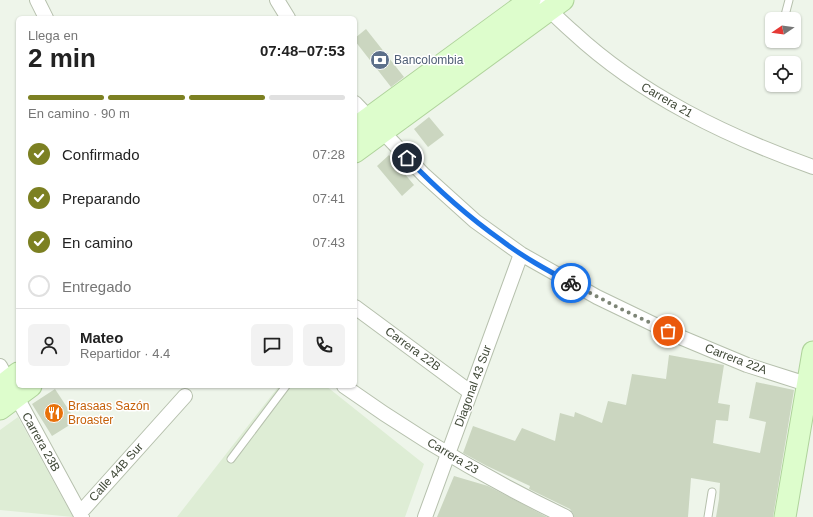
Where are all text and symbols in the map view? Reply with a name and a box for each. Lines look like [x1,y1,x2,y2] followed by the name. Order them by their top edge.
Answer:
[765,12,801,48] north arrow
[765,12,801,92] map controls
[28,28,78,43] text: Llega en
[260,42,345,59] text: 07:48–07:53
[28,43,96,73] text: 2 min
[369,49,391,71] bank icon: Bancolombia
[394,53,464,67] place label: Bancolombia
[765,56,801,92] button: locate
[639,80,696,121] street label: Carrera 21
[28,106,130,121] text: En camino · 90 m
[390,141,424,175] pin
[28,143,50,165] icon: check
[62,146,140,163] text: Confirmado
[312,147,345,162] text: 07:28
[396,147,418,169] icon: home
[28,187,50,209] icon: check
[62,190,140,207] text: Preparando
[312,191,345,206] text: 07:41
[28,231,50,253] icon: check
[62,234,133,251] text: En camino
[312,235,345,250] text: 07:43
[551,263,591,303] courier
[560,272,582,294] icon: bike
[62,278,131,295] text: Entregado
[651,314,685,348] pin
[657,320,679,342] icon: bag
[28,324,70,366] button: person
[251,324,293,366] button: chat
[303,324,345,366] button: phone
[382,324,444,374] street label: Carrera 22B
[80,329,123,346] text: Mateo
[703,341,769,377] street label: Carrera 22A
[452,343,494,429] street label: Diagonal 43 Sur
[80,346,170,361] text: Repartidor · 4.4
[68,399,149,427] place label: Brasaas Sazón Broaster
[43,402,65,424] restaurant icon: Brasaas Sazón Broaster
[19,410,63,474] street label: Carrera 23B
[425,435,481,477] street label: Carrera 23
[86,440,146,504] street label: Calle 44B Sur

